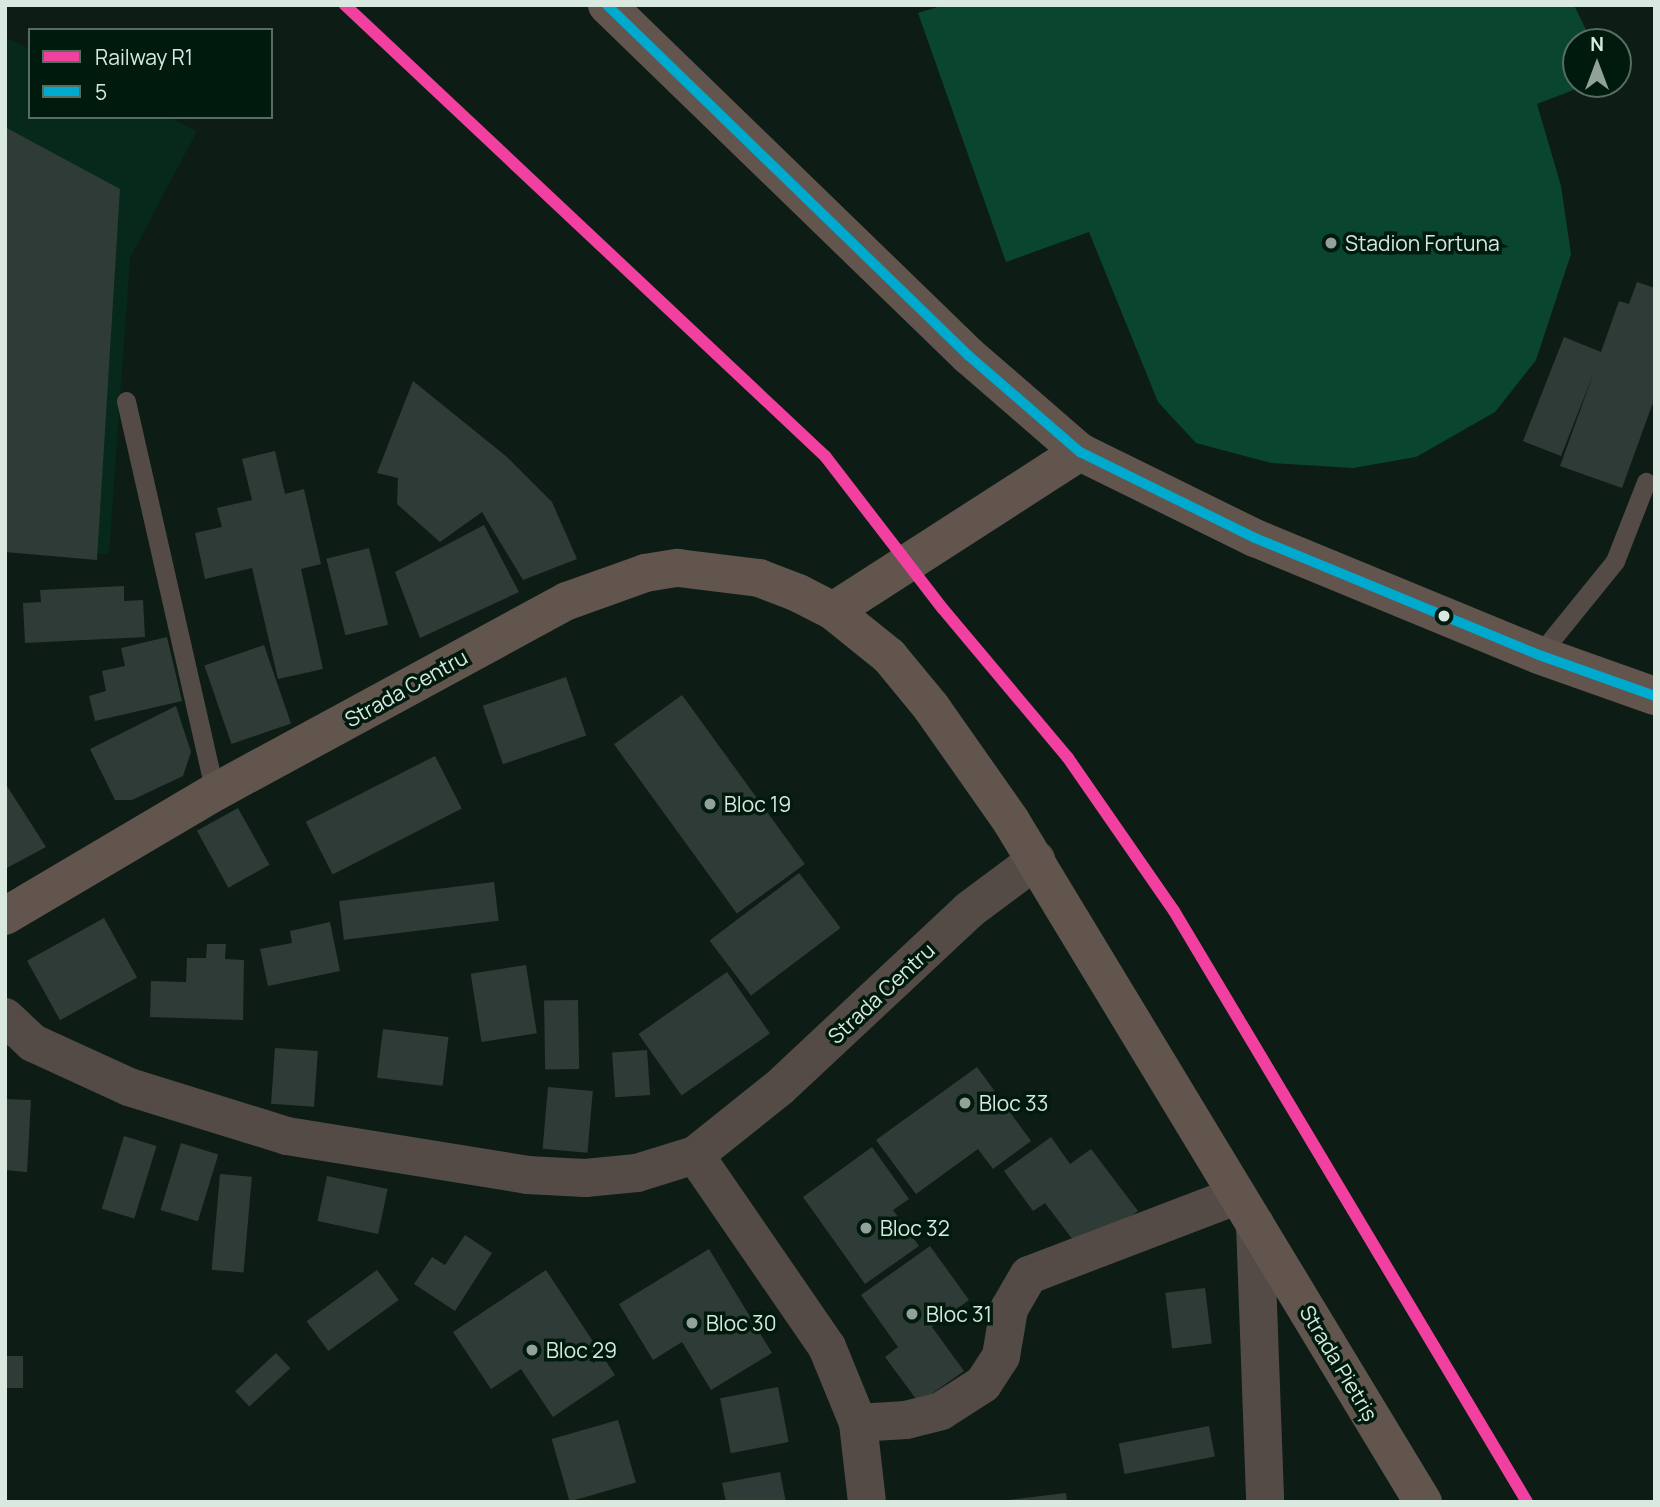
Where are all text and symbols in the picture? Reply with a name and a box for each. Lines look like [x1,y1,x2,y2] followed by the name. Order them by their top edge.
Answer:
[28,28,273,119] legend
[1562,28,1632,98] north arrow
[1590,31,1604,57] text: N
[95,43,193,71] text: Railway R1
[95,78,107,106] text: 5
[1345,230,1500,256] place label: Stadion Fortuna
[1323,235,1339,251] marker: Stadion Fortuna
[1437,609,1451,623] unlabelled marker
[340,644,472,732] street label: Strada Centru
[724,791,791,817] place label: Bloc 19
[702,796,718,812] marker: Bloc 19
[823,937,939,1049] street label: Strada Centru
[979,1090,1048,1116] place label: Bloc 33
[957,1095,973,1111] marker: Bloc 33
[880,1215,950,1241] place label: Bloc 32
[858,1220,874,1236] marker: Bloc 32
[926,1301,992,1327] place label: Bloc 31
[1295,1301,1383,1425] street label: Strada Pietriș
[904,1306,920,1322] marker: Bloc 31
[706,1310,776,1336] place label: Bloc 30
[684,1315,700,1331] marker: Bloc 30
[546,1337,617,1363] place label: Bloc 29
[524,1342,540,1358] marker: Bloc 29

